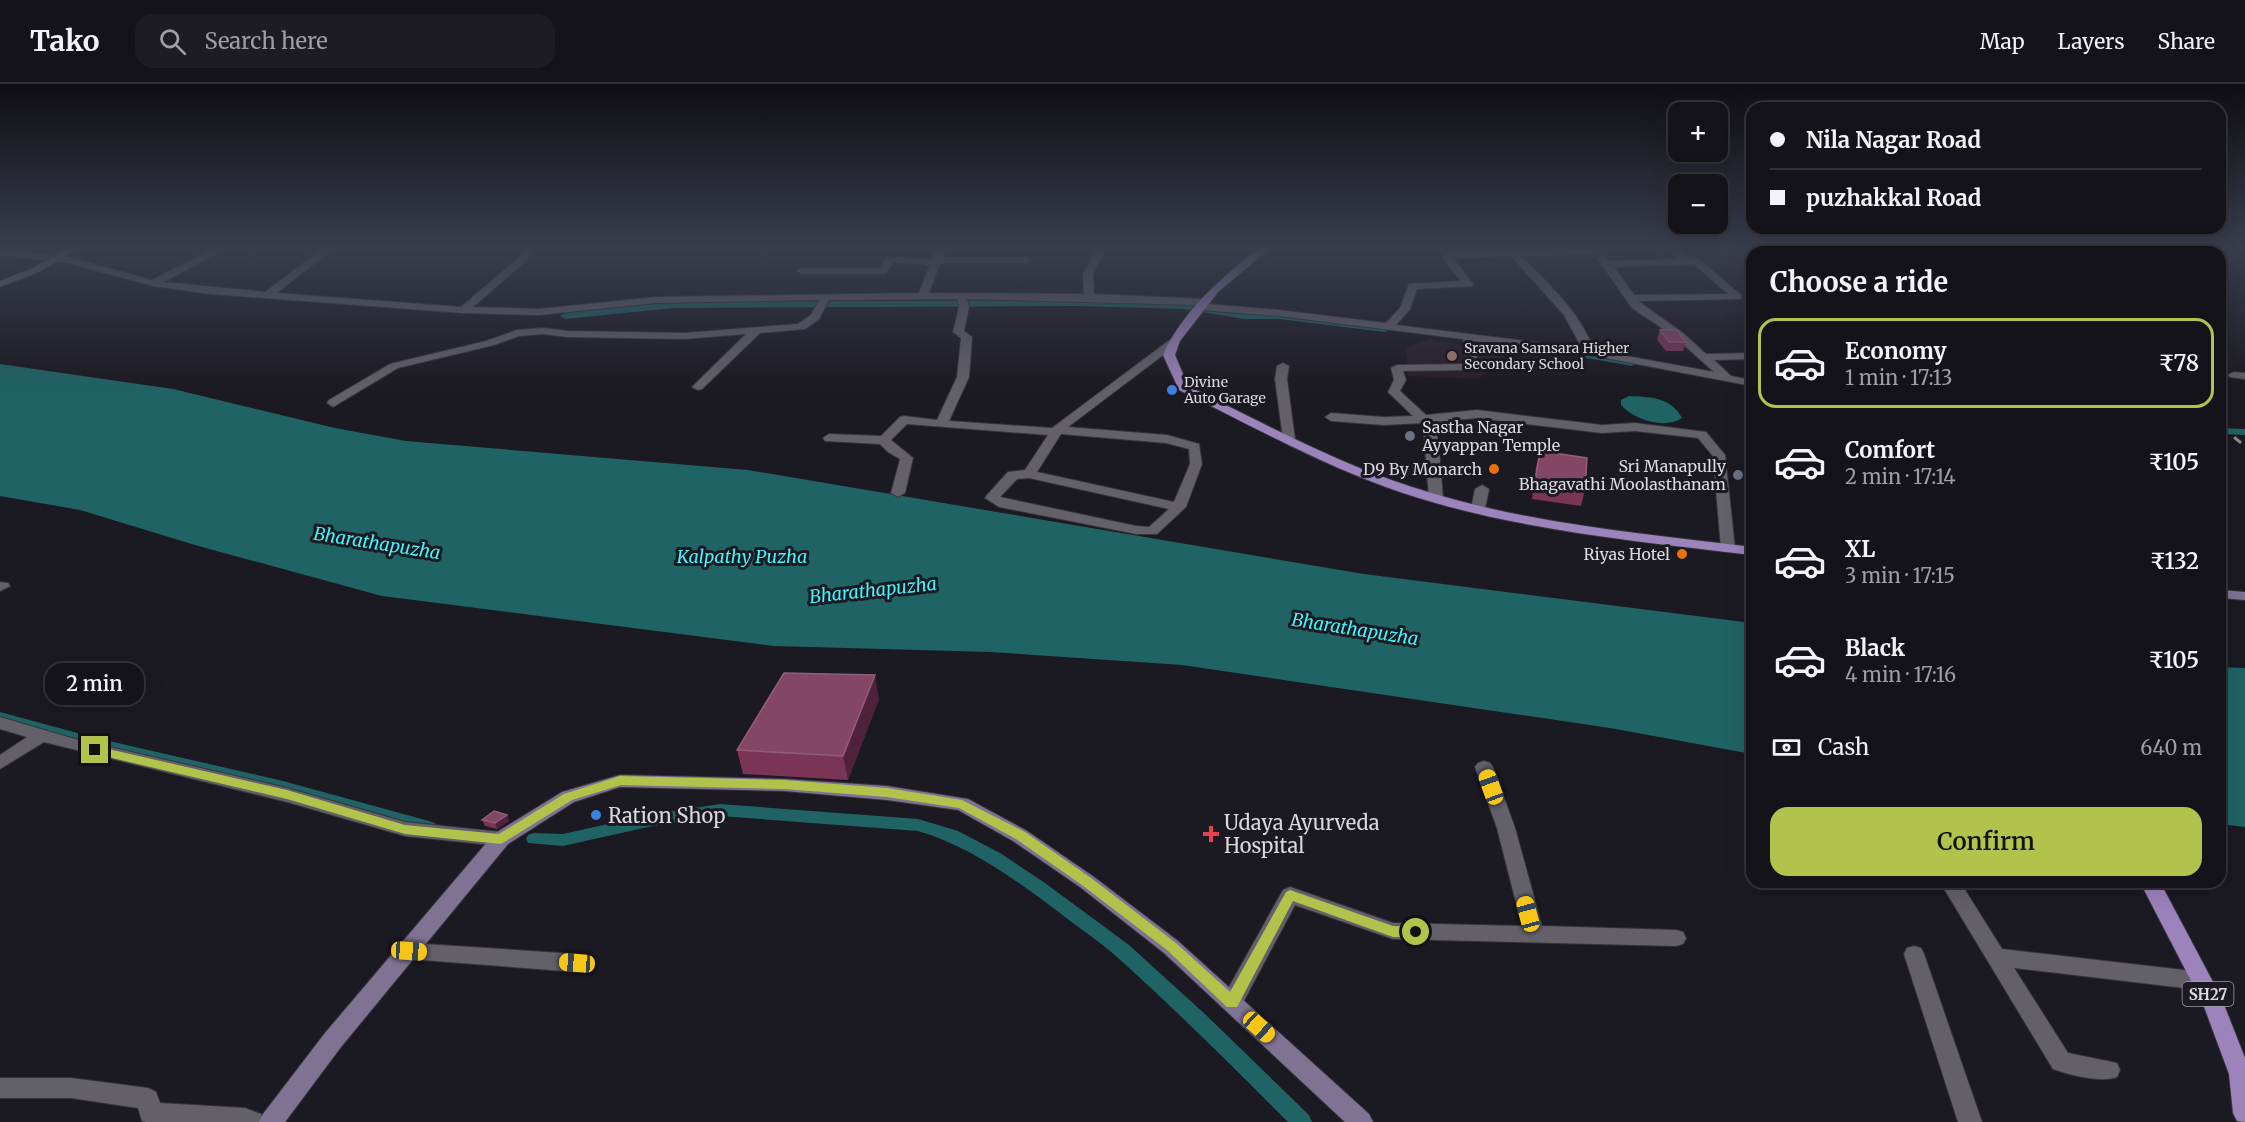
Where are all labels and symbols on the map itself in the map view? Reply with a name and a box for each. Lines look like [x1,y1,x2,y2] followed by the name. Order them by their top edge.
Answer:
[1464,339,1629,373] place label: Sravana Samsara Higher Secondary School
[1445,349,1459,363] marker: Sravana Samsara Higher Secondary School
[1183,373,1266,407] place label: Divine Auto Garage
[1165,383,1179,397] marker: Divine Auto Garage
[1421,417,1560,455] place label: Sastha Nagar Ayyappan Temple
[1403,429,1417,443] marker: Sastha Nagar Ayyappan Temple
[1519,456,1727,494] place label: Sri Manapully Bhagavathi Moolasthanam
[1363,459,1482,479] place label: D9 By Monarch
[1487,462,1501,476] marker: D9 By Monarch
[1731,468,1745,482] marker: Sri Manapully Bhagavathi Moolasthanam
[312,522,442,564] water label: Bharathapuzha
[1583,544,1670,564] place label: Riyas Hotel
[676,545,807,568] water label: Kalpathy Puzha
[1675,547,1689,561] marker: Riyas Hotel
[808,572,938,608] water label: Bharathapuzha
[1290,608,1420,650] water label: Bharathapuzha
[46,663,144,705] callout: 2 min
[81,736,108,763] route end
[1476,767,1506,807] car
[608,803,725,828] place label: Ration Shop
[589,808,603,822] marker: Ration Shop
[1224,810,1380,858] place label: Udaya Ayurveda Hospital
[1202,825,1220,843] marker: Udaya Ayurveda Hospital
[1515,894,1541,934] car
[1402,918,1429,945] route start
[390,941,428,961] car
[558,953,596,973] car
[2182,982,2234,1006] road number: SH27
[1240,1008,1278,1046] car

